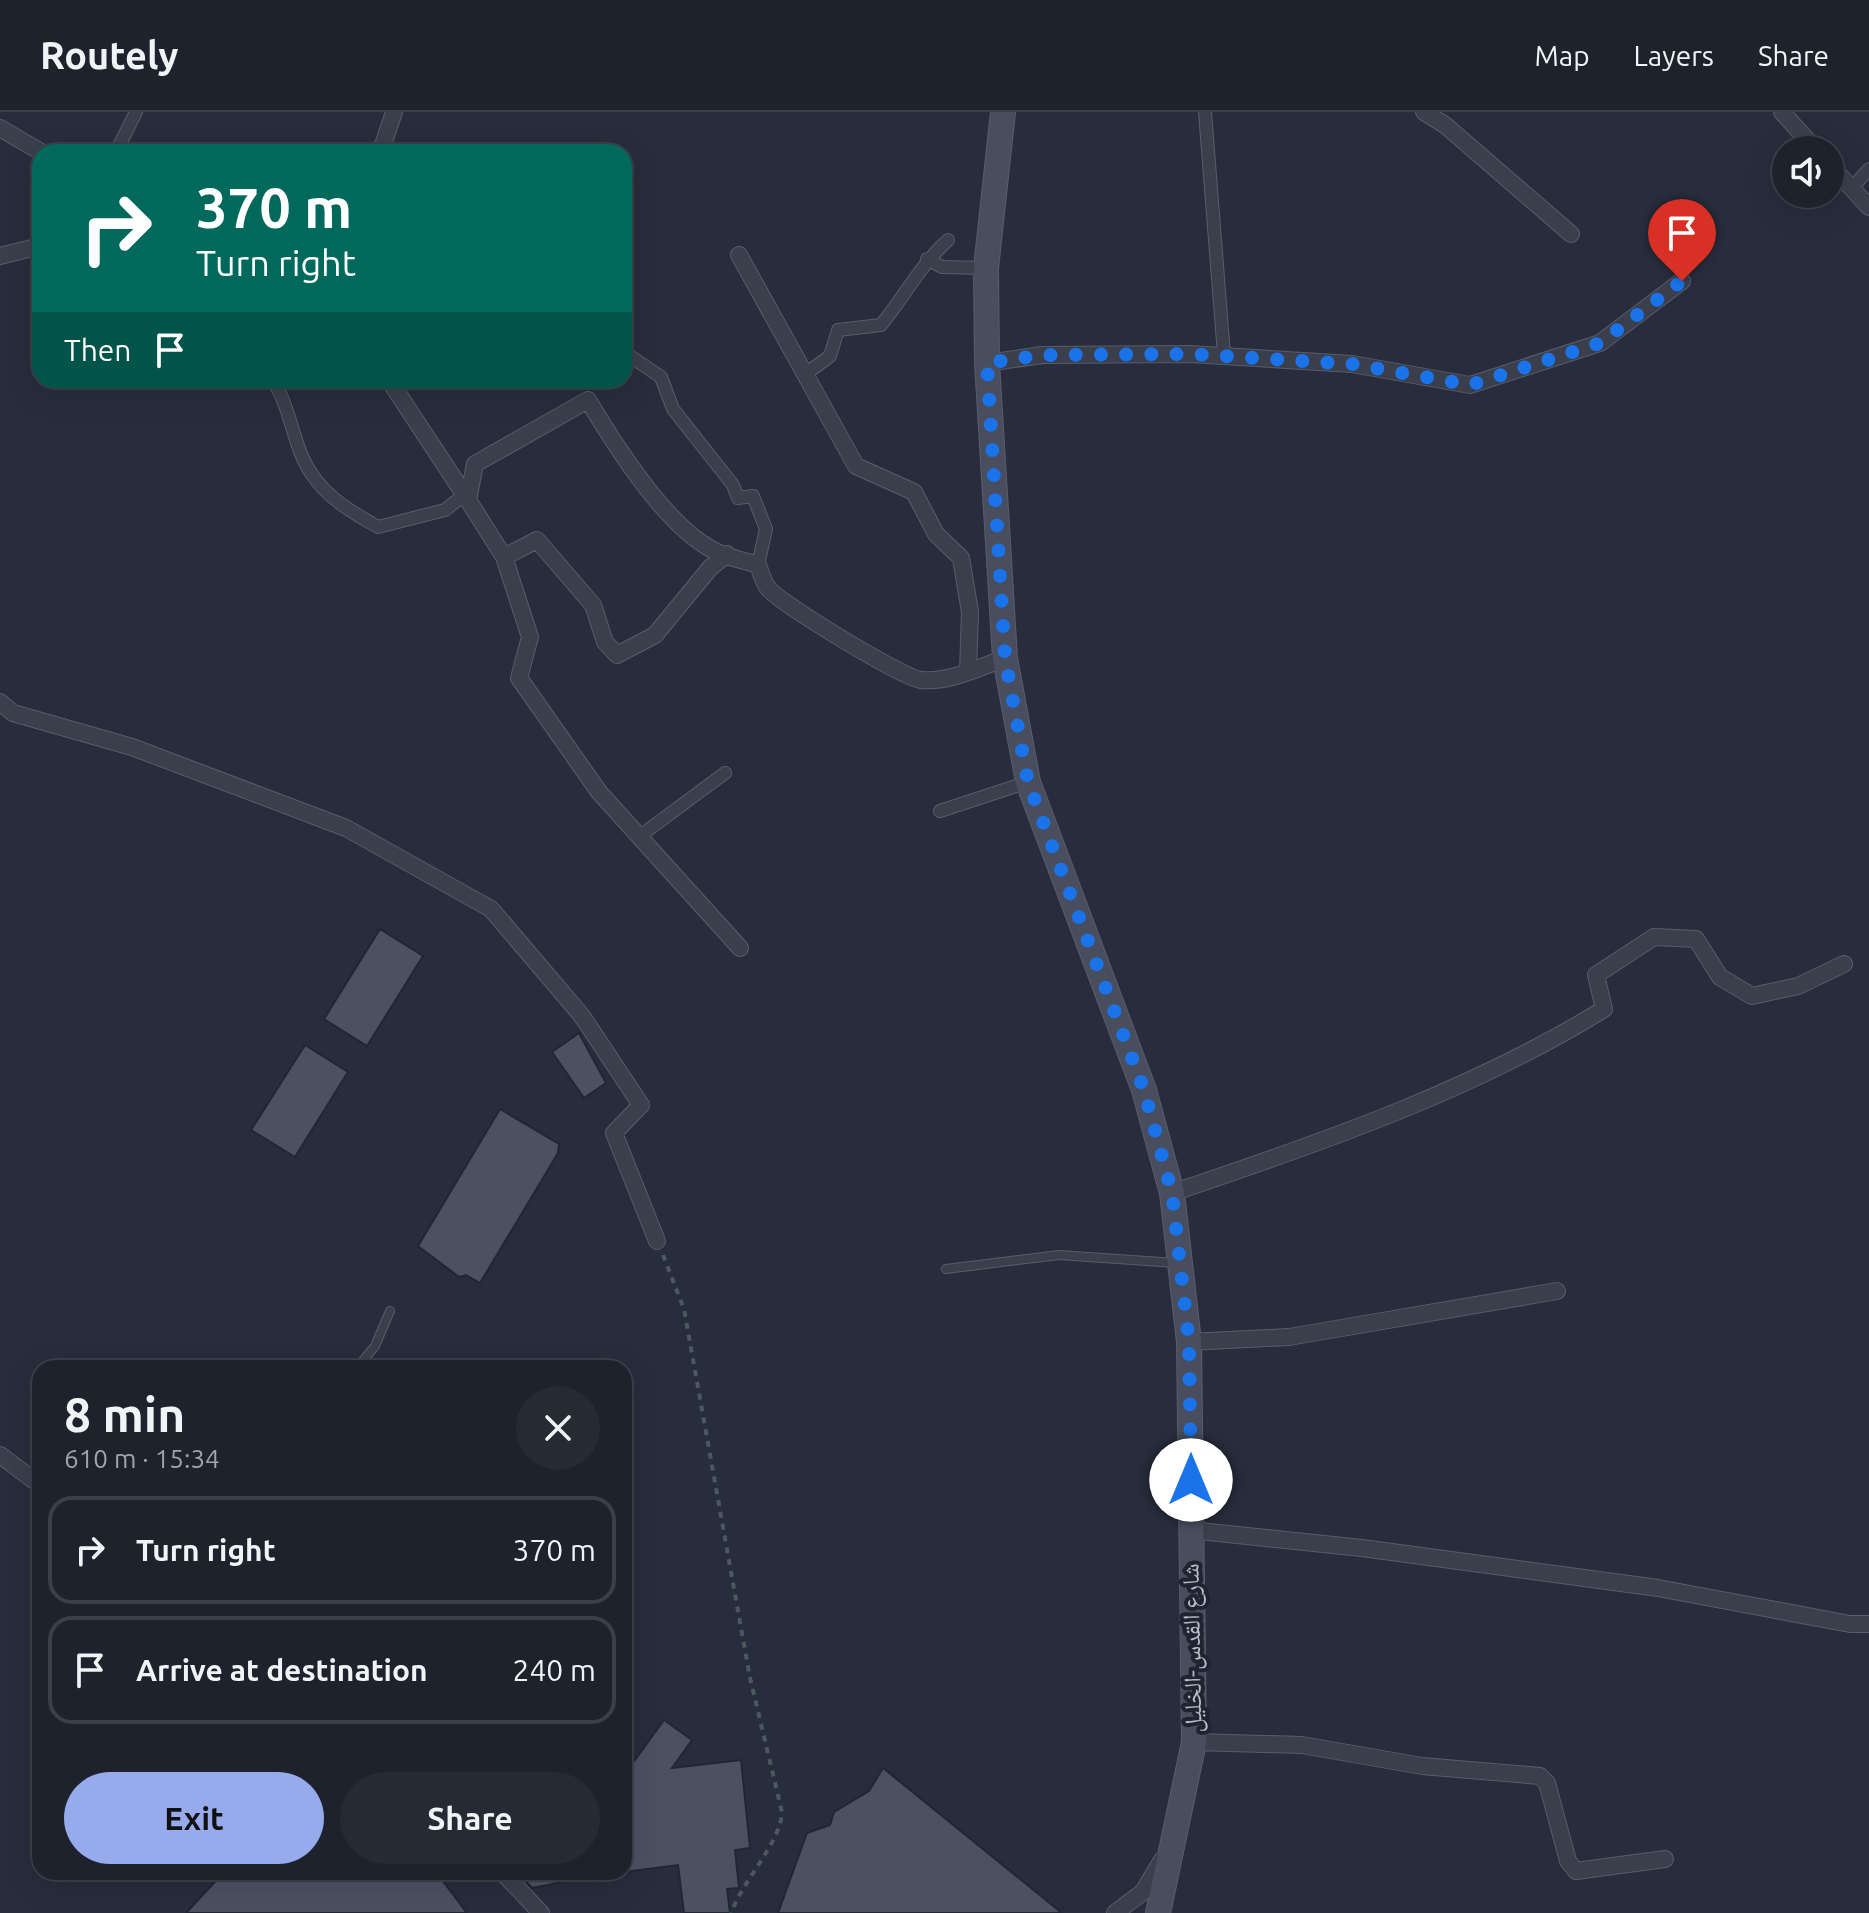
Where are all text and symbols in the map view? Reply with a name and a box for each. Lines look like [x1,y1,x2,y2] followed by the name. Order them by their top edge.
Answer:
[40,34,178,76] text: Routely
[1534,40,1590,71] text: Map
[1634,40,1714,71] text: Layers
[1758,40,1829,71] text: Share
[1772,136,1844,208] map controls
[1772,136,1844,208] button: sound
[64,176,168,280] icon: right
[196,176,352,239] text: 370 m
[1648,199,1716,281] pin
[1660,211,1704,255] icon: arrive
[196,242,356,283] text: Turn right
[148,328,192,372] icon: arrive
[64,333,132,367] text: Then
[516,1386,600,1470] button: close
[64,1387,185,1441] text: 8 min
[1149,1438,1233,1522] position arrow
[64,1444,220,1473] text: 610 m · 15:34
[68,1528,112,1572] icon: right
[136,1533,276,1567] text: Turn right
[512,1533,596,1567] text: 370 m
[1177,1563,1208,1733] street label: شارع القدس-الخليل
[68,1648,112,1692] icon: arrive
[136,1653,428,1687] text: Arrive at destination
[512,1653,596,1687] text: 240 m
[64,1772,324,1864] button: Exit
[340,1772,600,1864] button: Share

